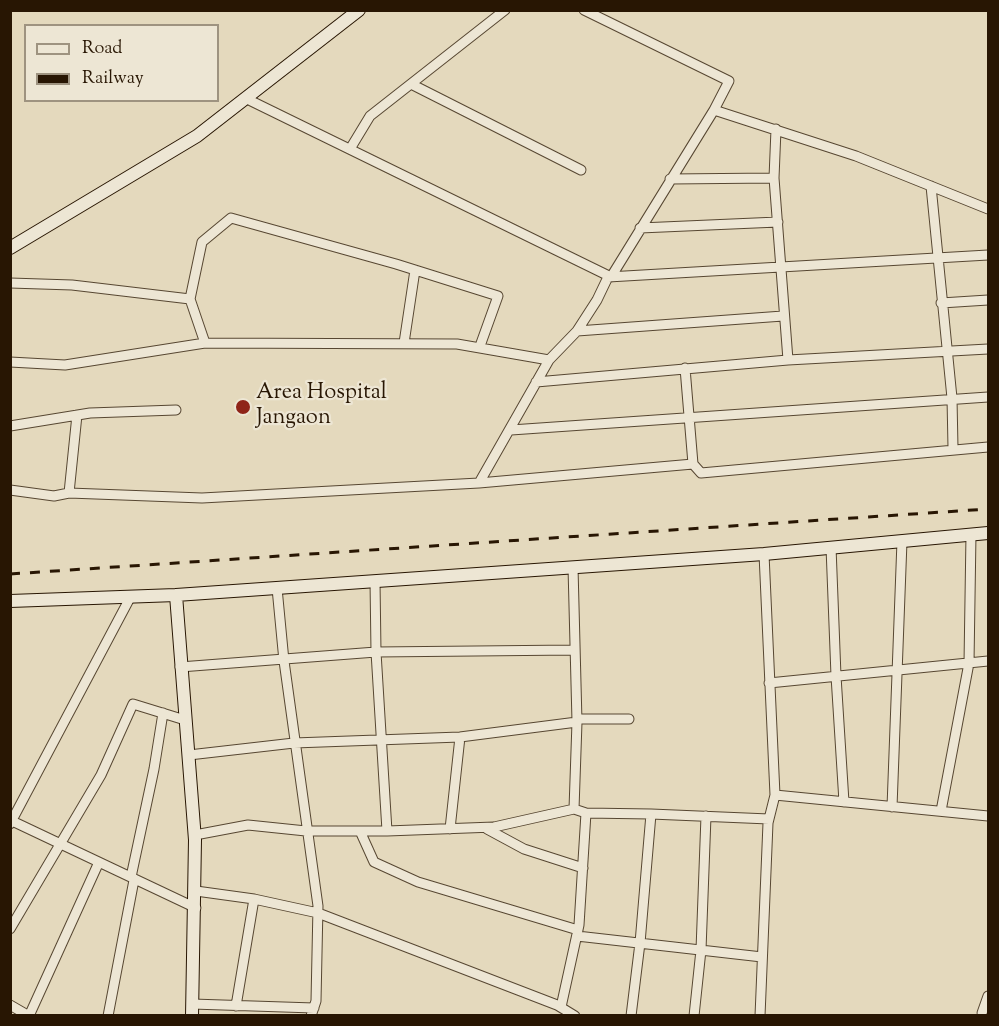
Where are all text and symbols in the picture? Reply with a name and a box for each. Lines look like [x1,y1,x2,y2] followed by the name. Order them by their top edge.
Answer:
[24,24,219,102] legend
[82,36,122,62] text: Road
[82,66,144,92] text: Railway
[256,381,387,433] place label: Area Hospital Jangaon
[234,398,252,416] marker: Area Hospital Jangaon

